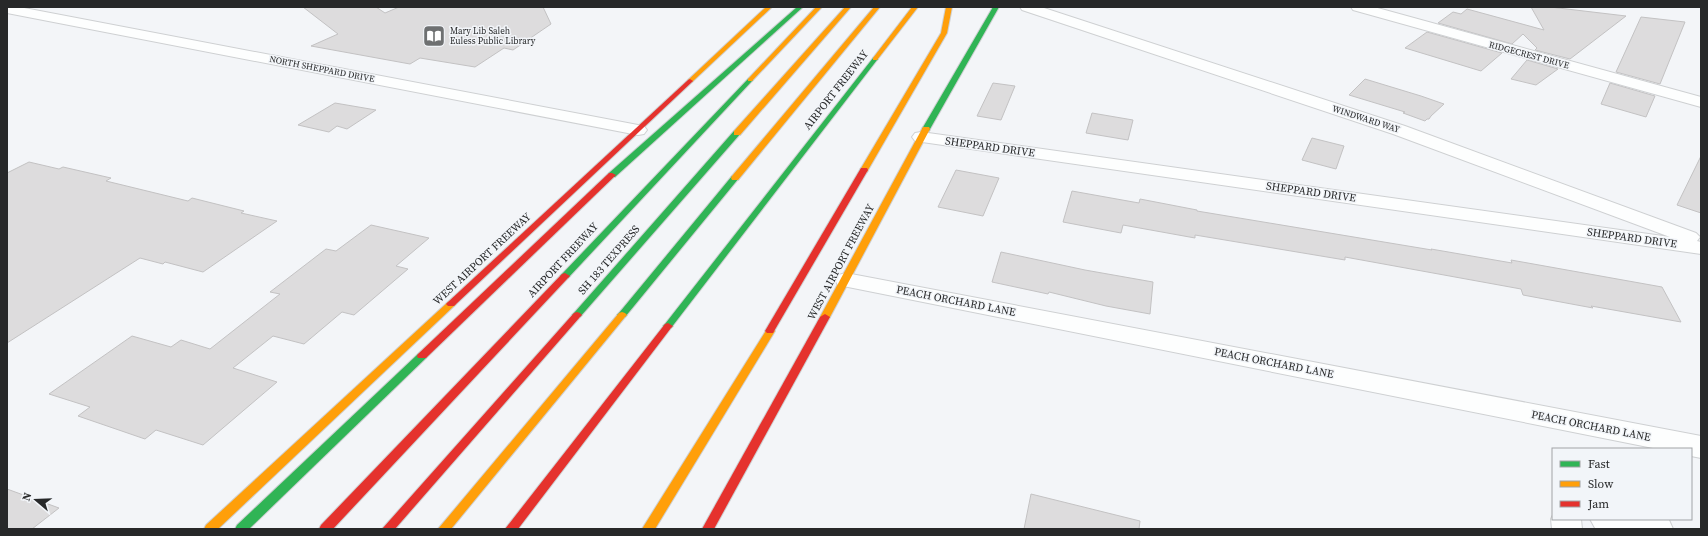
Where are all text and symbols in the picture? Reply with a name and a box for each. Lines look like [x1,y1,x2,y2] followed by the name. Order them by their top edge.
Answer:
[421,23,447,49] library icon: Mary Lib Saleh Euless Public Library
[450,25,536,47] place label: Mary Lib Saleh Euless Public Library
[1487,38,1571,72] street label: RIDGECREST DRIVE
[800,47,872,133] street label: AIRPORT FREEWAY
[268,53,376,85] street label: NORTH SHEPPARD DRIVE
[1331,102,1402,136] street label: WINDWARD WAY
[944,133,1036,161] street label: SHEPPARD DRIVE
[1265,178,1357,206] street label: SHEPPARD DRIVE
[804,201,878,323] street label: WEST AIRPORT FREEWAY
[430,209,534,309] street label: WEST AIRPORT FREEWAY
[524,219,602,301] street label: AIRPORT FREEWAY
[575,222,644,298] street label: SH 183 TEXPRESS
[1586,224,1678,252] street label: SHEPPARD DRIVE
[895,282,1017,320] street label: PEACH ORCHARD LANE
[1213,344,1335,382] street label: PEACH ORCHARD LANE
[1530,407,1652,445] street label: PEACH ORCHARD LANE
[1552,448,1692,520] legend
[1588,456,1610,472] text: Fast
[1588,476,1614,492] text: Slow
[16,480,56,520] north arrow
[19,491,35,503] text: N
[1587,496,1609,512] text: Jam

